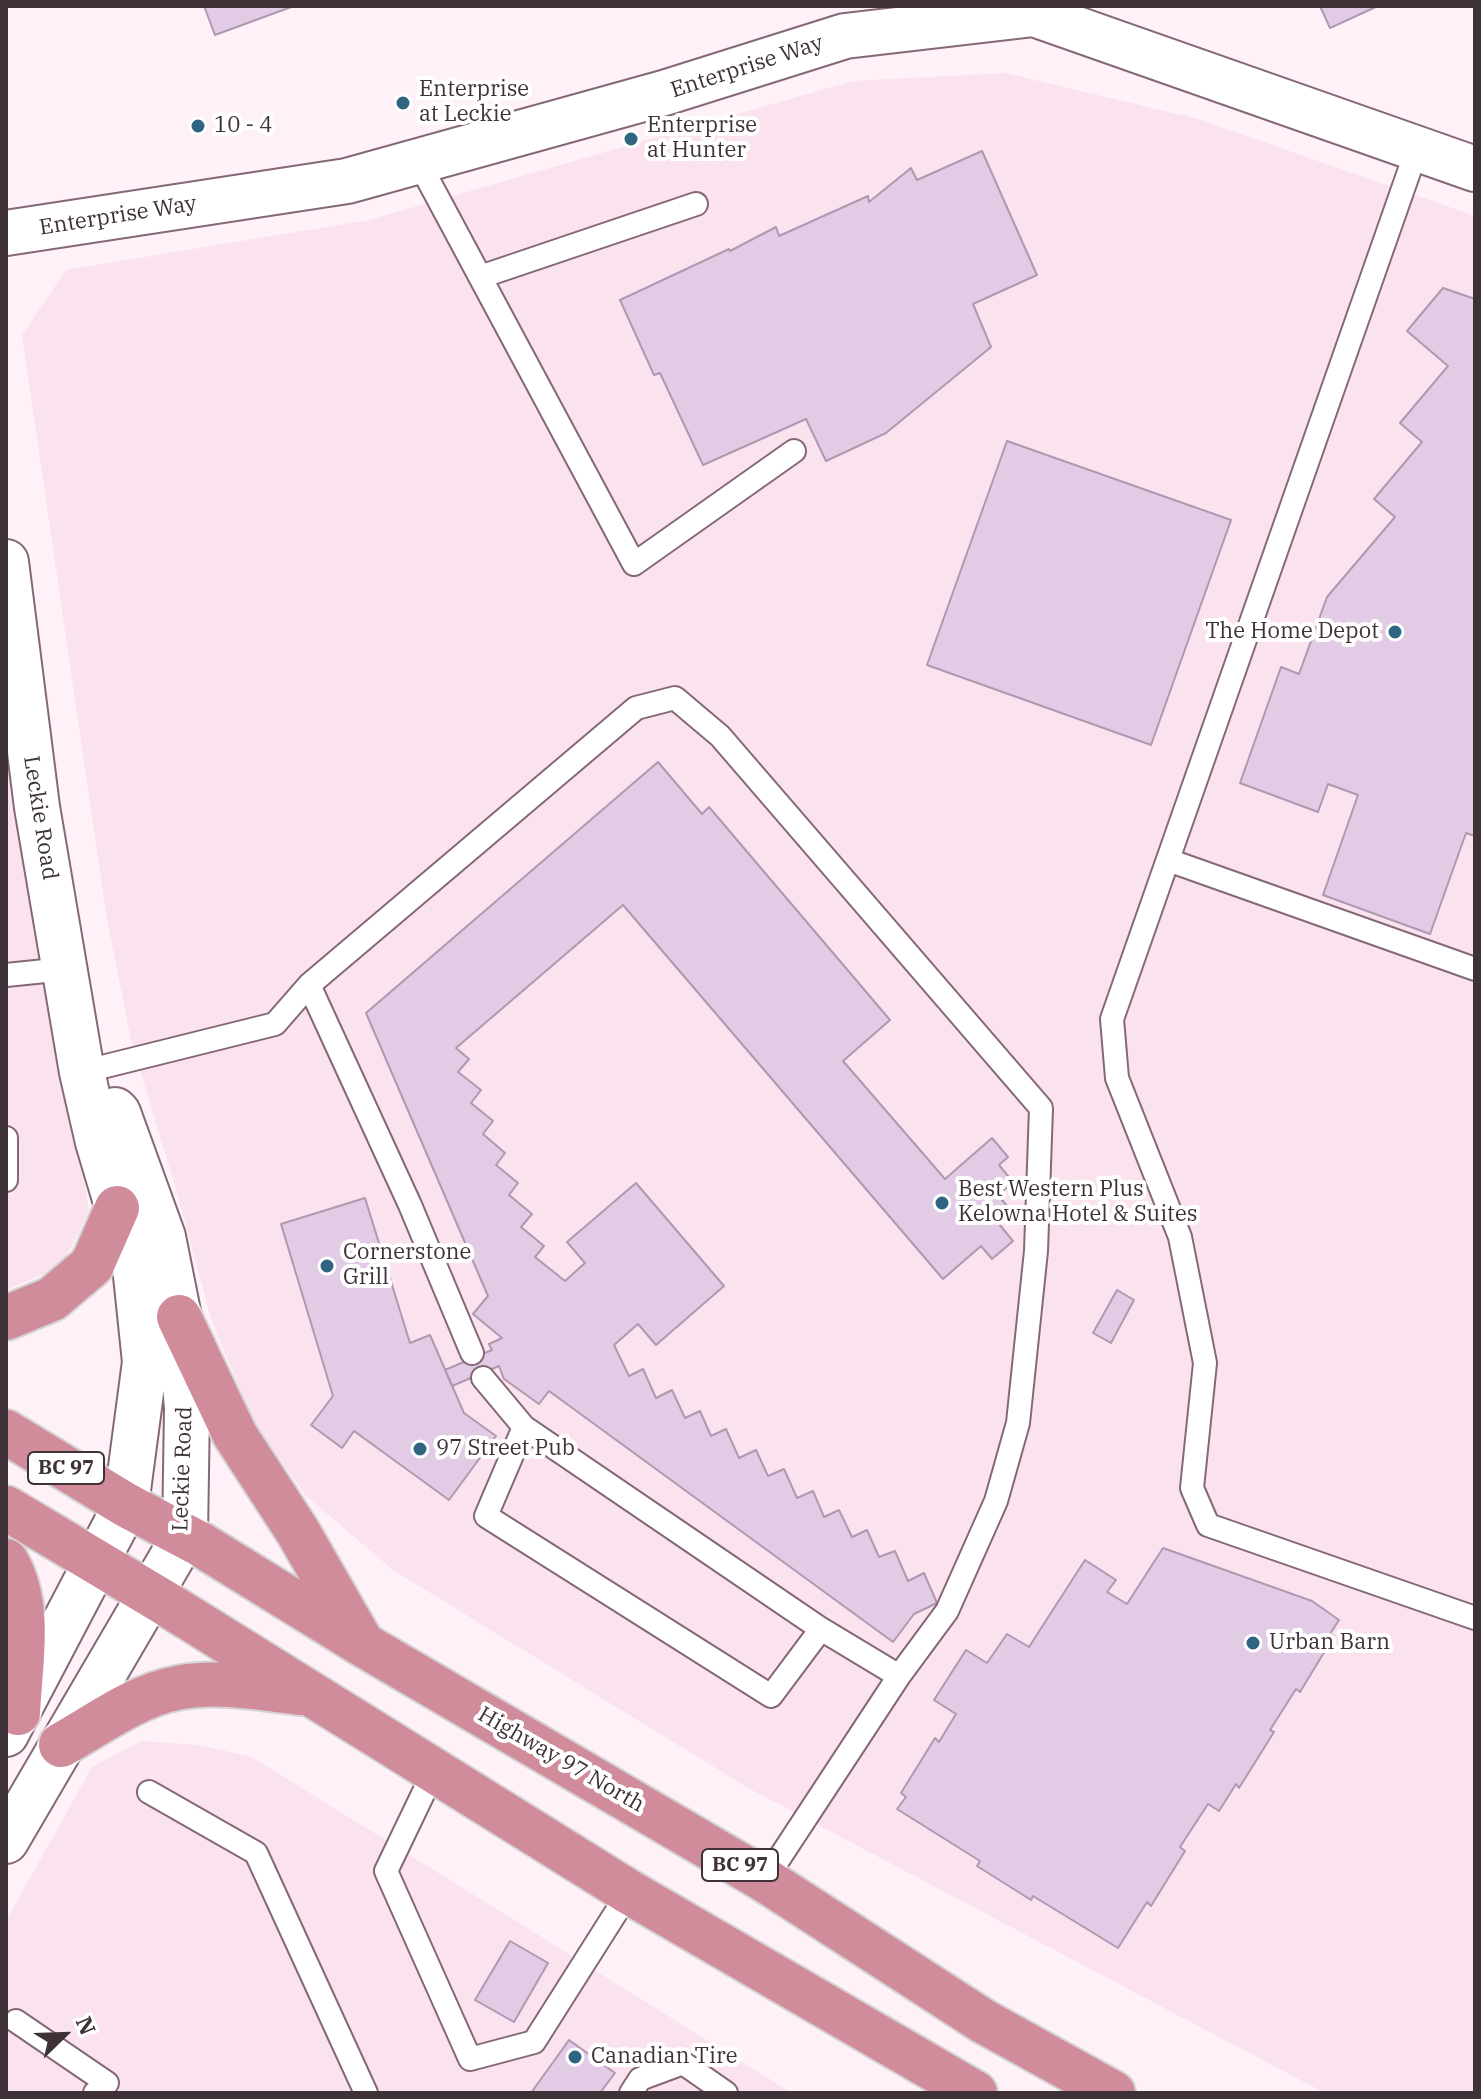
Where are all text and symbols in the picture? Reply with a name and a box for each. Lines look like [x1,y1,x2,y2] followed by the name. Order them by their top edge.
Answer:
[667,30,827,104] street label: Enterprise Way
[419,77,529,128] place label: Enterprise at Leckie
[394,94,412,112] marker: Enterprise at Leckie
[214,113,272,139] place label: 10 - 4
[647,113,757,164] place label: Enterprise at Hunter
[189,117,207,135] marker: 10 - 4
[622,130,640,148] marker: Enterprise at Hunter
[38,191,198,241] street label: Enterprise Way
[1205,619,1379,645] place label: The Home Depot
[1386,623,1404,641] marker: The Home Depot
[17,754,63,882] street label: Leckie Road
[958,1177,1197,1228] place label: Best Western Plus Kelowna Hotel & Suites
[933,1194,951,1212] marker: Best Western Plus Kelowna Hotel & Suites
[343,1240,471,1292] place label: Cornerstone Grill
[318,1257,336,1275] marker: Cornerstone Grill
[168,1406,198,1532] street label: Leckie Road
[436,1436,575,1462] place label: 97 Street Pub
[411,1440,429,1458] marker: 97 Street Pub
[28,1452,104,1484] road number: BC 97
[1269,1630,1390,1656] place label: Urban Barn
[1244,1634,1262,1652] marker: Urban Barn
[473,1702,649,1818] street label: Highway 97 North
[702,1849,778,1881] road number: BC 97
[24,1995,104,2075] north arrow
[70,2012,103,2039] text: N
[591,2044,737,2070] place label: Canadian Tire
[566,2048,584,2066] marker: Canadian Tire

